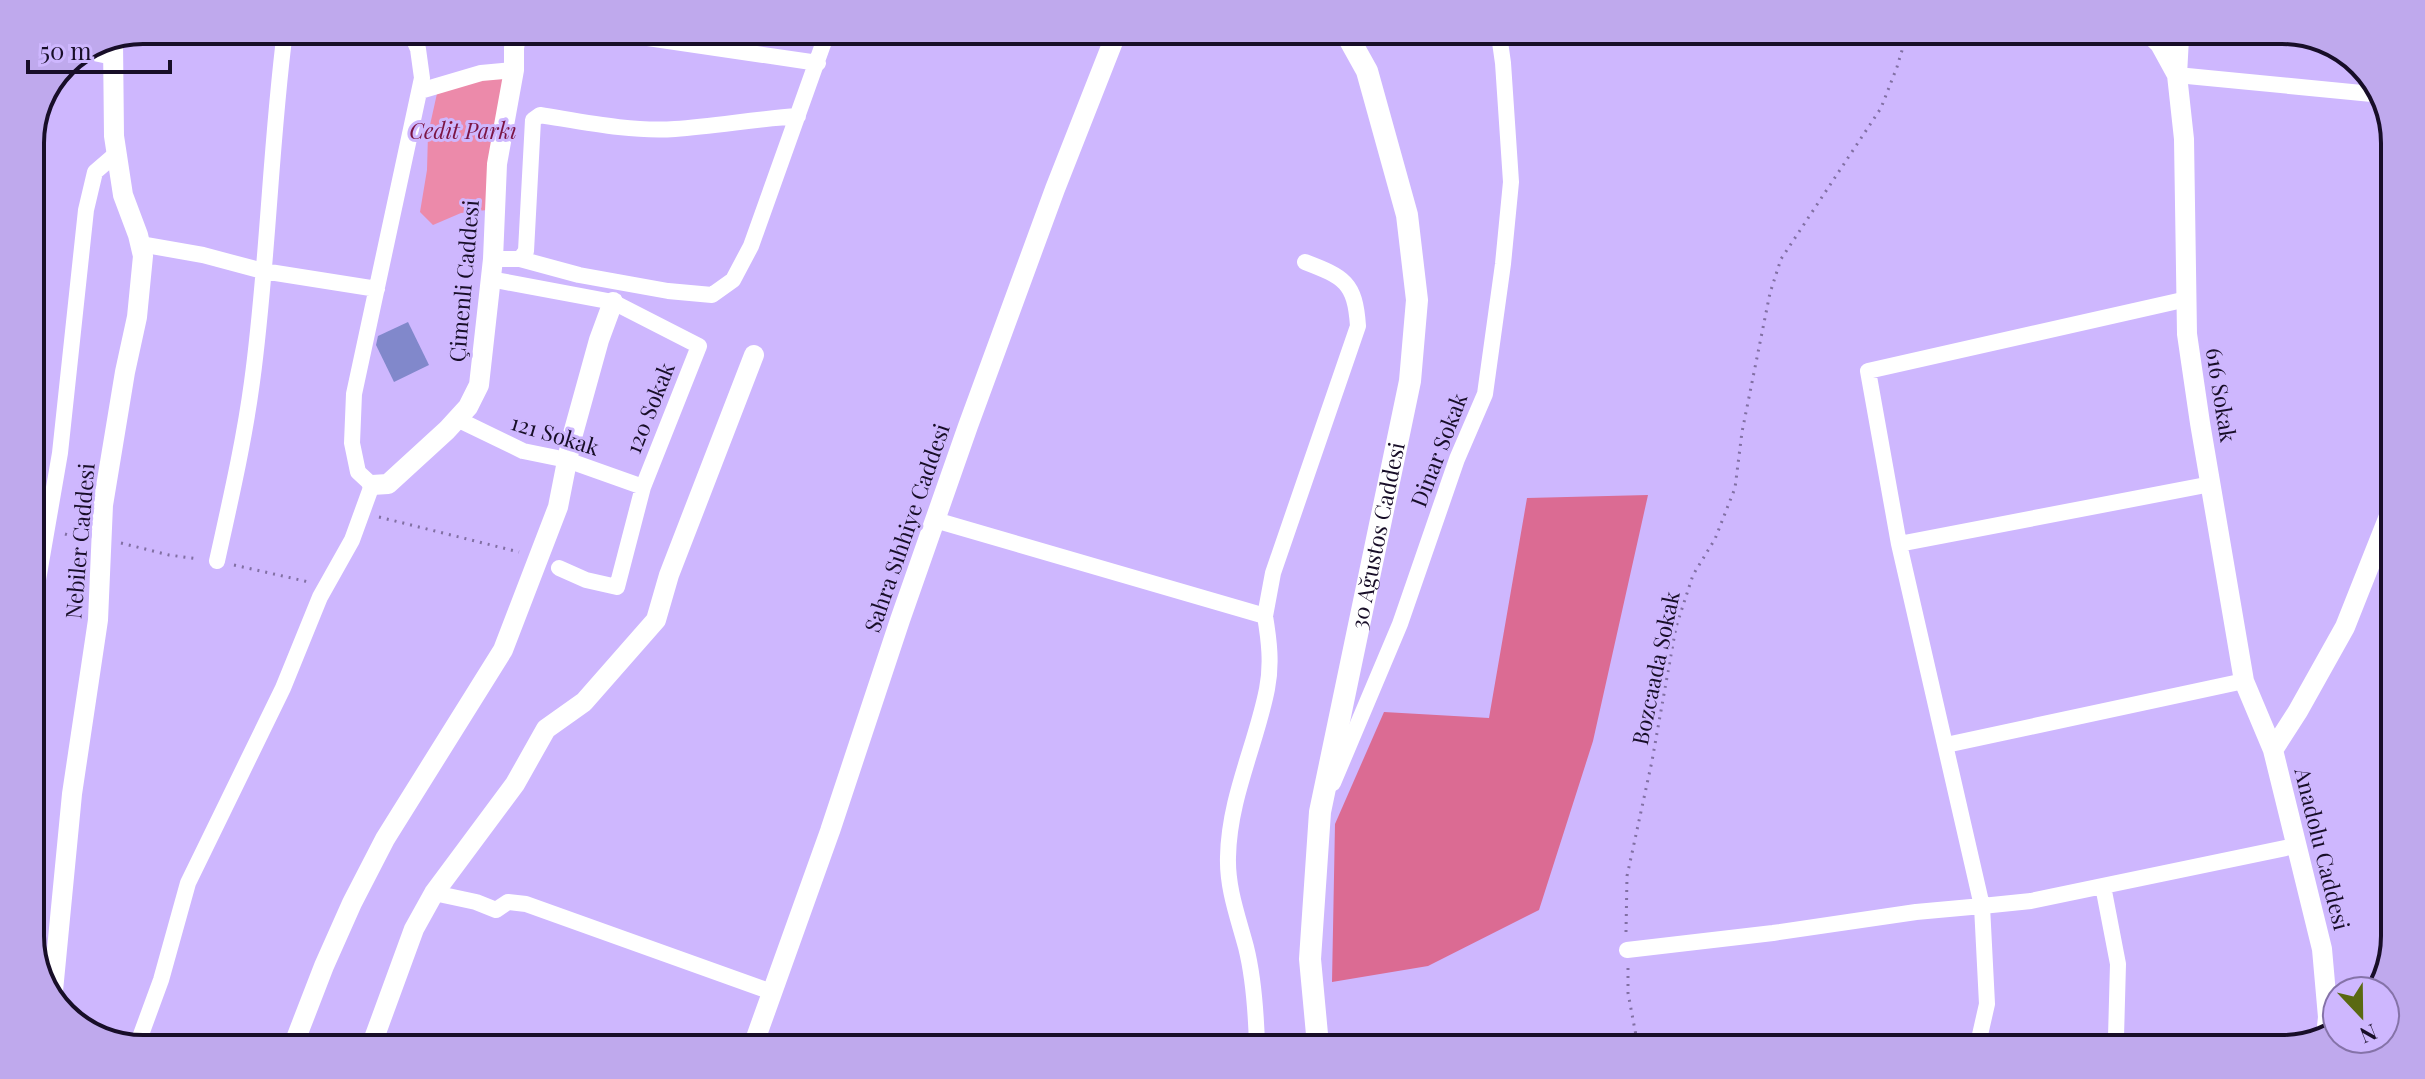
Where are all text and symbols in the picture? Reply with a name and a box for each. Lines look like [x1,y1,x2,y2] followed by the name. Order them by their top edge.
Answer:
[28,24,170,74] scale bar
[40,34,92,66] text: 50 m
[409,115,517,145] park label: Cedit Parkı
[441,199,485,363] street label: Çimenli Caddesi
[2200,346,2244,444] street label: 616 Sokak
[617,357,681,458] street label: 120 Sokak
[1403,388,1474,511] street label: Dinar Sokak
[507,406,603,462] street label: 121 Sokak
[856,419,956,636] street label: Sahra Sıhhiye Caddesi
[1343,439,1411,632] street label: 30 Ağustos Caddesi
[57,462,101,620] street label: Nebiler Caddesi
[1624,588,1686,747] street label: Bozcaada Sokak
[2288,764,2358,933] street label: Anadolu Caddesi
[2321,975,2401,1055] north arrow
[2356,1018,2382,1051] text: N

